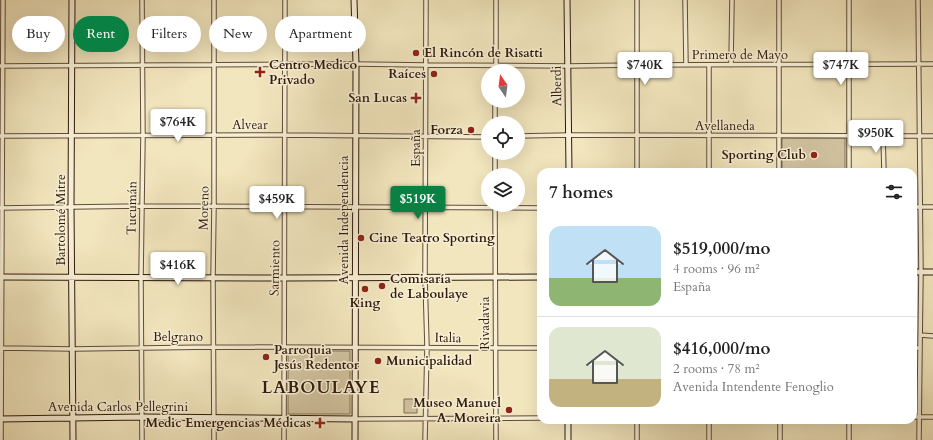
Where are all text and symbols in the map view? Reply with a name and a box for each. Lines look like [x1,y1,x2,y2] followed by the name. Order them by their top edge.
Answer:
[12,16,65,52] chip: Buy
[73,16,129,52] chip: Rent
[137,16,201,52] chip: Filters
[209,16,267,52] chip: New
[275,16,366,52] chip: Apartment
[424,44,543,62] place label: El Rincón de Risatti
[692,46,788,64] street label: Primero de Mayo
[411,48,421,58] marker: El Rincón de Risatti
[617,52,673,86] pin: $740K
[813,52,869,86] pin: $747K
[269,56,357,89] place label: Centro Medico Privado
[626,56,664,74] text: $740K
[822,56,860,74] text: $747K
[481,64,525,108] north arrow
[481,64,525,212] map controls
[388,65,426,83] place label: Raíces
[548,65,566,107] street label: Alberdi
[254,66,266,78] marker: Centro Medico Privado
[429,69,439,79] marker: Raíces
[348,89,407,107] place label: San Lucas
[410,92,422,104] marker: San Lucas
[150,109,206,143] pin: $764K
[159,113,197,131] text: $764K
[232,116,268,134] street label: Alvear
[481,116,525,160] button: locate
[695,117,755,135] street label: Avellaneda
[848,120,904,154] pin: $950K
[430,121,464,139] place label: Forza
[857,124,895,142] text: $950K
[466,125,476,135] marker: Forza
[407,129,425,167] street label: España
[722,146,806,164] place label: Sporting Club
[809,150,819,160] marker: Sporting Club
[335,155,353,285] street label: Avenida Independencia
[481,168,525,212] button: layers
[52,174,70,266] street label: Bartolomé Mitre
[123,180,141,235] street label: Tucumán
[549,181,613,204] text: 7 homes
[883,181,905,203] icon: filters
[195,186,213,230] street label: Moreno
[249,186,305,220] pin: $459K
[390,186,446,220] pin: $519K
[258,190,296,208] text: $459K
[399,190,437,208] text: $519K
[369,229,495,247] place label: Cine Teatro Sporting
[356,233,366,243] marker: Cine Teatro Sporting
[673,237,771,260] text: $519,000/mo
[266,240,284,296] street label: Sarmiento
[581,242,629,290] icon: home
[150,252,206,286] pin: $416K
[159,256,197,274] text: $416K
[673,260,760,278] text: 4 rooms · 96 m²
[390,270,468,303] place label: Comisaría de Laboulaye
[673,278,711,296] text: España
[377,281,387,291] marker: Comisaría de Laboulaye
[360,284,370,294] marker: King
[350,294,381,312] place label: King
[476,296,494,350] street label: Rivadavia
[153,328,203,346] street label: Belgrano
[434,329,462,347] street label: Italia
[673,337,771,360] text: $416,000/mo
[272,341,360,374] place label: Parroquia Jesús Redentor
[581,343,629,391] icon: home
[261,352,271,362] marker: Parroquia Jesús Redentor
[386,352,473,370] place label: Municipalidad
[373,356,383,366] marker: Municipalidad
[673,360,760,378] text: 2 rooms · 78 m²
[261,376,381,399] district label: LABOULAYE
[673,378,834,396] text: Avenida Intendente Fenoglio
[413,394,502,427] place label: Museo Manuel A. Moreira
[48,398,188,416] street label: Avenida Carlos Pellegrini
[504,405,514,415] marker: Museo Manuel A. Moreira
[146,414,311,432] place label: Medic Emergencias Médicas
[314,417,326,429] marker: Medic Emergencias Médicas

